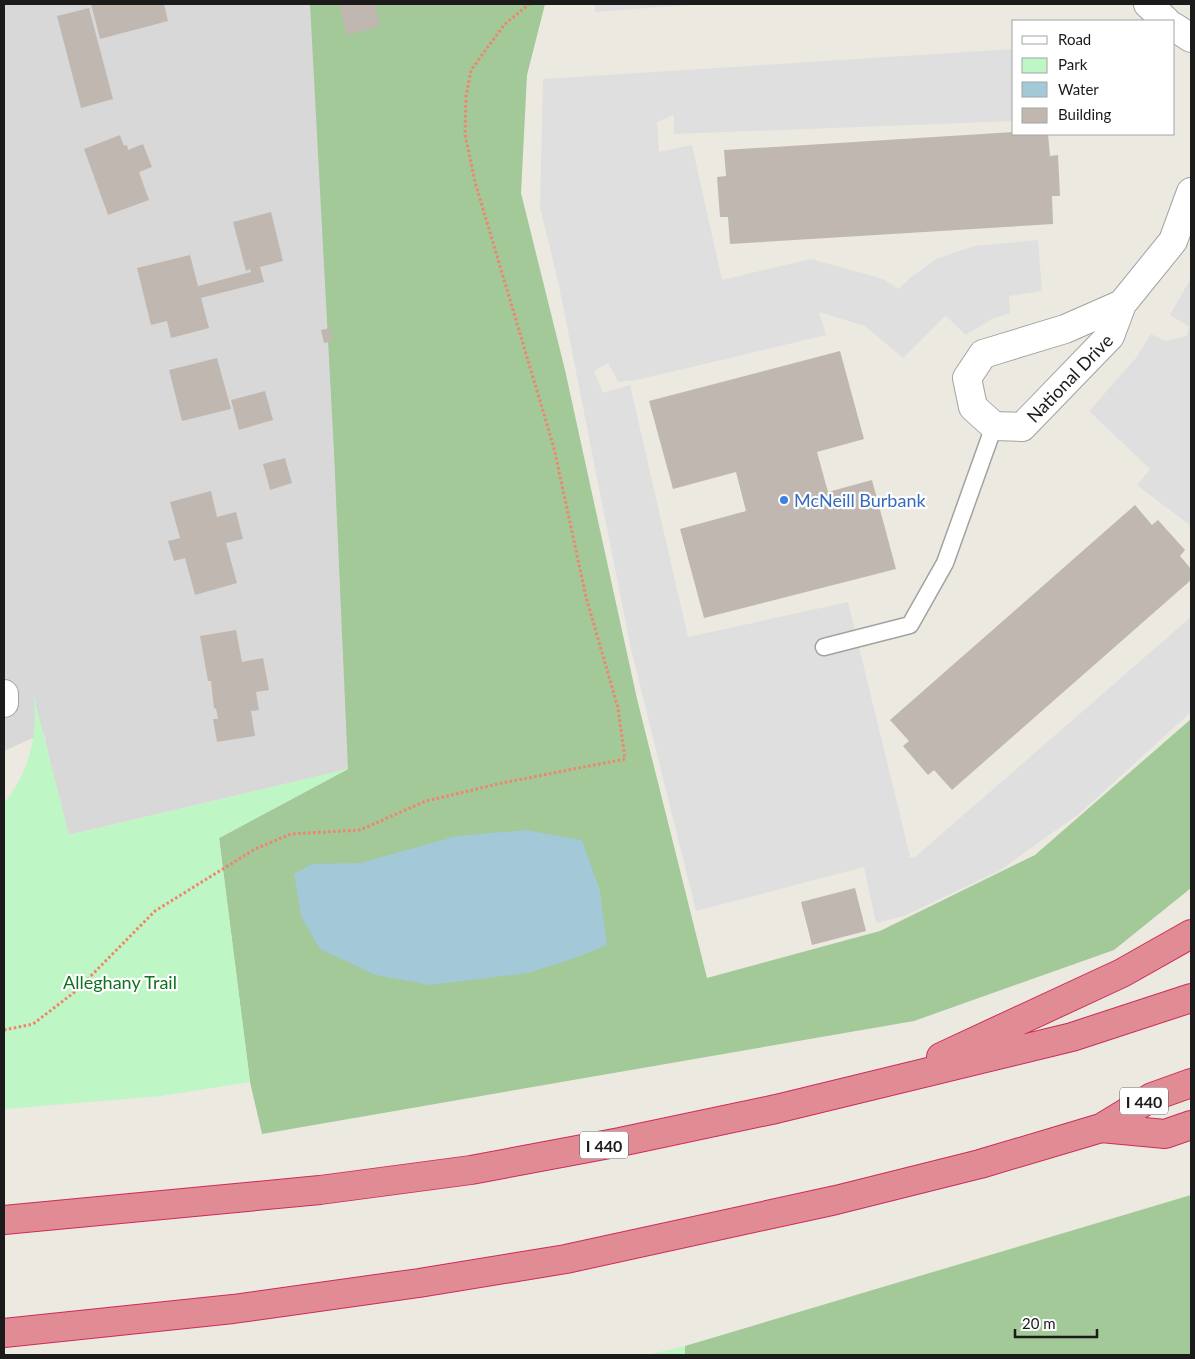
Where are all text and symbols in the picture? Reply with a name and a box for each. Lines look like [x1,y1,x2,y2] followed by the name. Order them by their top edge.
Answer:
[1012,20,1175,135] legend
[1058,30,1091,48] text: Road
[1058,55,1088,73] text: Park
[1058,80,1099,98] text: Water
[1058,105,1111,123] text: Building
[1022,329,1117,427] street label: National Drive
[794,489,926,511] place label: McNeill Burbank
[778,494,790,506] marker: McNeill Burbank
[63,971,177,993] park label: Alleghany Trail
[1120,1088,1168,1114] road number: I 440
[580,1132,628,1158] road number: I 440
[1015,1306,1098,1338] scale bar
[1022,1314,1056,1332] text: 20 m

